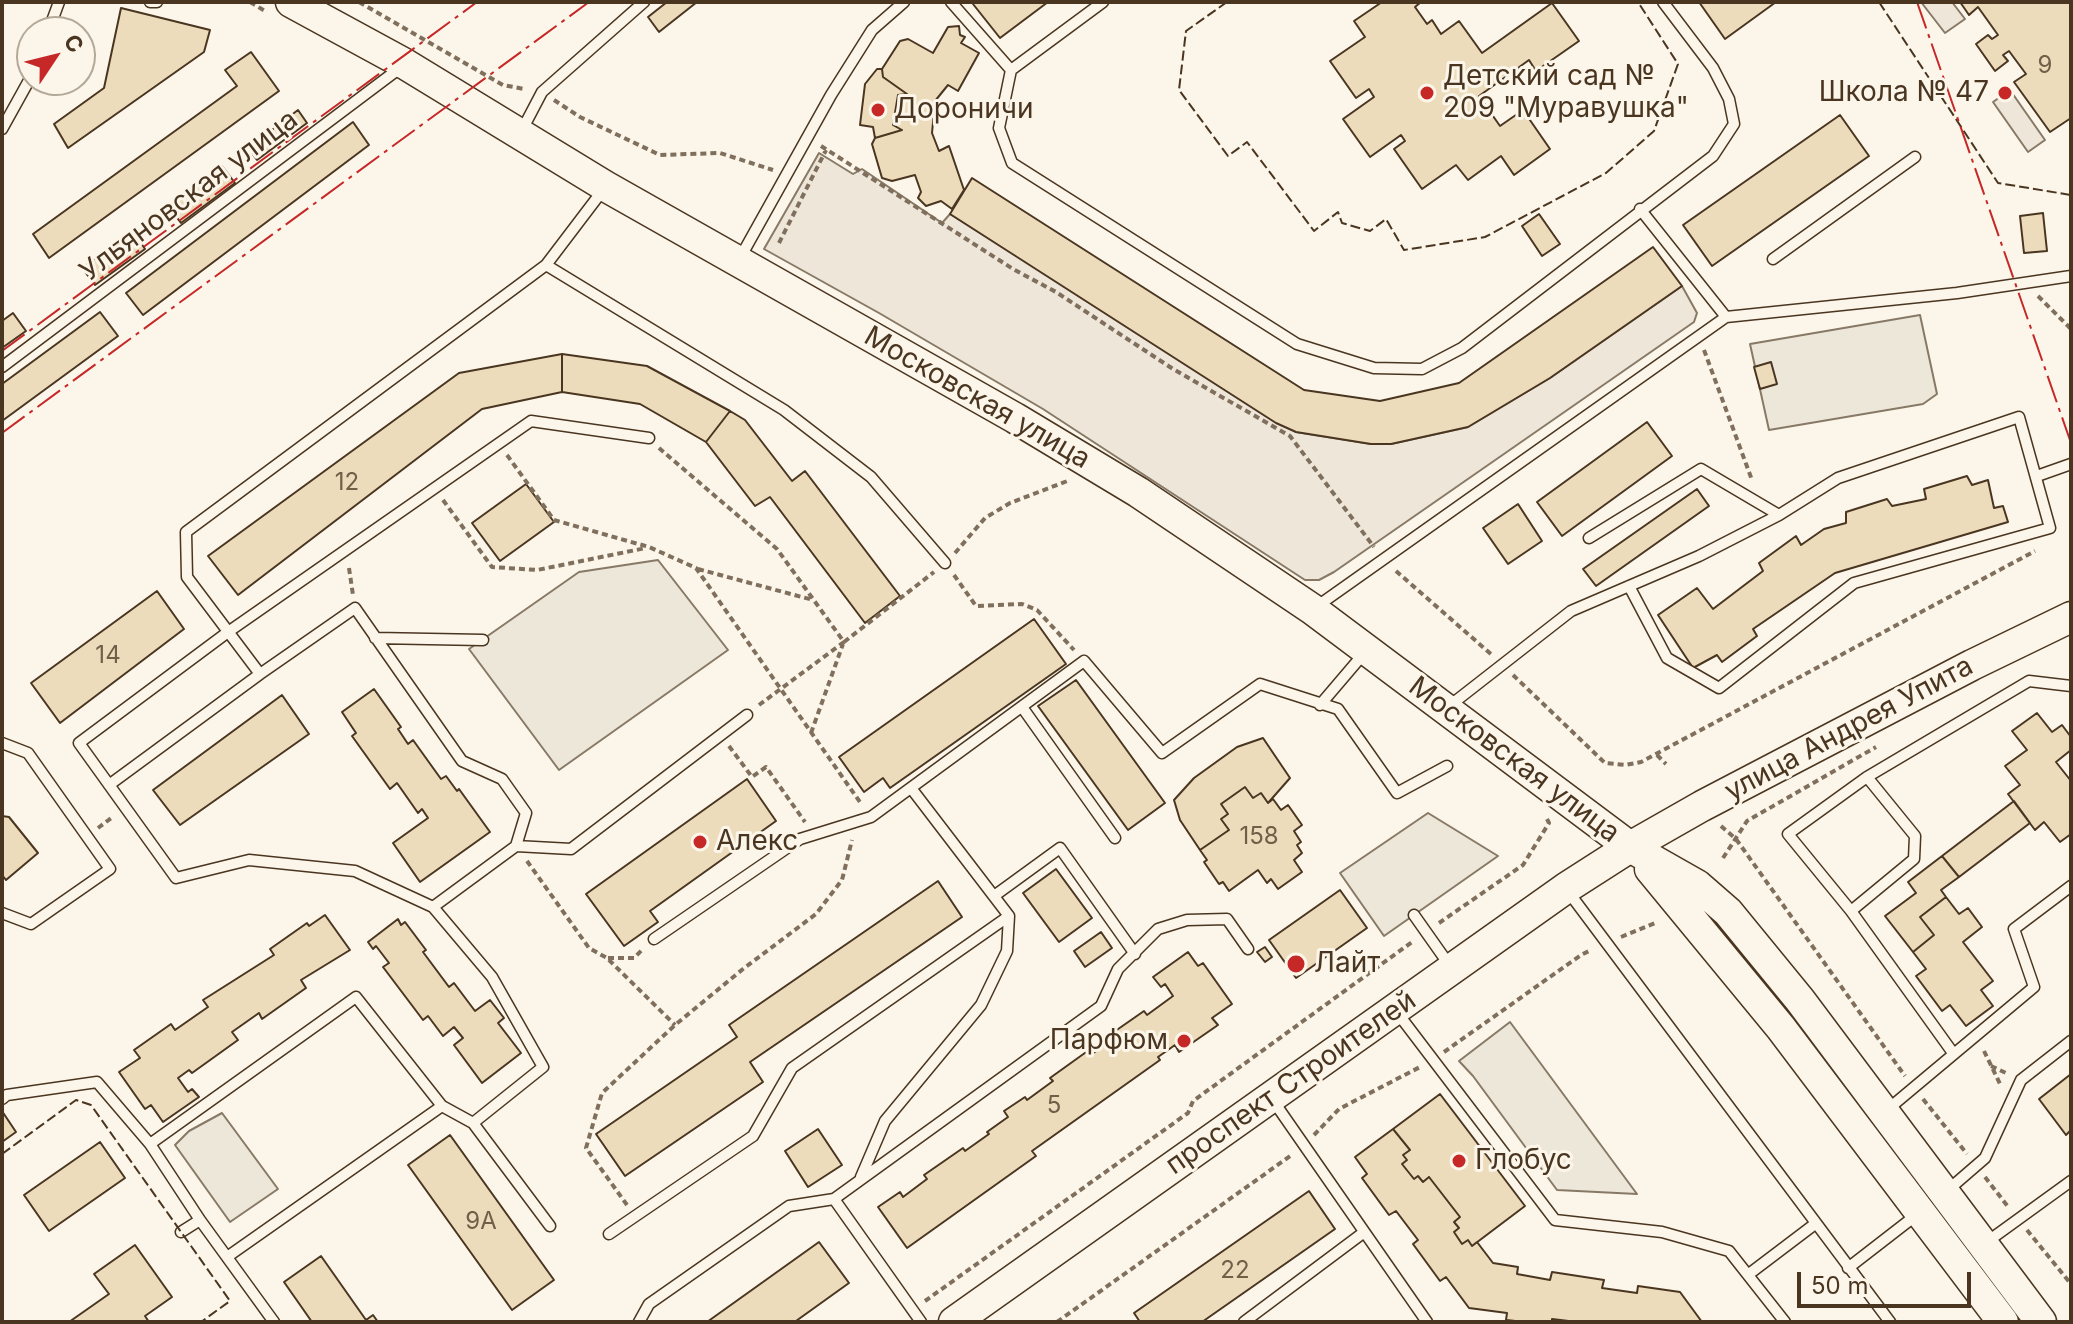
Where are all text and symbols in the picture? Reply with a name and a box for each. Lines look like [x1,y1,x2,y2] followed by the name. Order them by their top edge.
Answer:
[16,16,96,96] north arrow
[59,29,89,58] text: С
[2038,52,2052,80] house number: 9
[1443,60,1689,126] place label: Детский сад № 209 "Муравушка"
[1819,76,1989,110] place label: Школа № 47
[1418,84,1436,102] marker: Детский сад № 209 "Муравушка"
[1996,84,2014,102] marker: Школа № 47
[894,93,1034,127] place label: Дороничи
[869,101,887,119] marker: Дороничи
[74,103,304,289] street label: Ульяновская улица
[858,320,1096,476] street label: Московская улица
[335,469,359,497] house number: 12
[95,642,121,670] house number: 14
[1719,649,1979,809] street label: улица Андрея Упита
[1402,670,1626,850] street label: Московская улица
[1239,823,1279,851] house number: 158
[716,825,798,859] place label: Алекс
[691,833,709,851] marker: Алекс
[1314,947,1380,981] place label: Лайт
[1285,953,1307,975] marker: Лайт
[1159,984,1423,1182] street label: проспект Строителей
[1050,1024,1168,1058] place label: Парфюм
[1175,1032,1193,1050] marker: Парфюм
[1047,1092,1061,1120] house number: 5
[1475,1144,1572,1178] place label: Глобус
[1450,1152,1468,1170] marker: Глобус
[465,1208,497,1236] house number: 9А
[1801,1256,1975,1306] scale bar
[1220,1257,1250,1285] house number: 22
[1811,1271,1869,1300] text: 50 m

